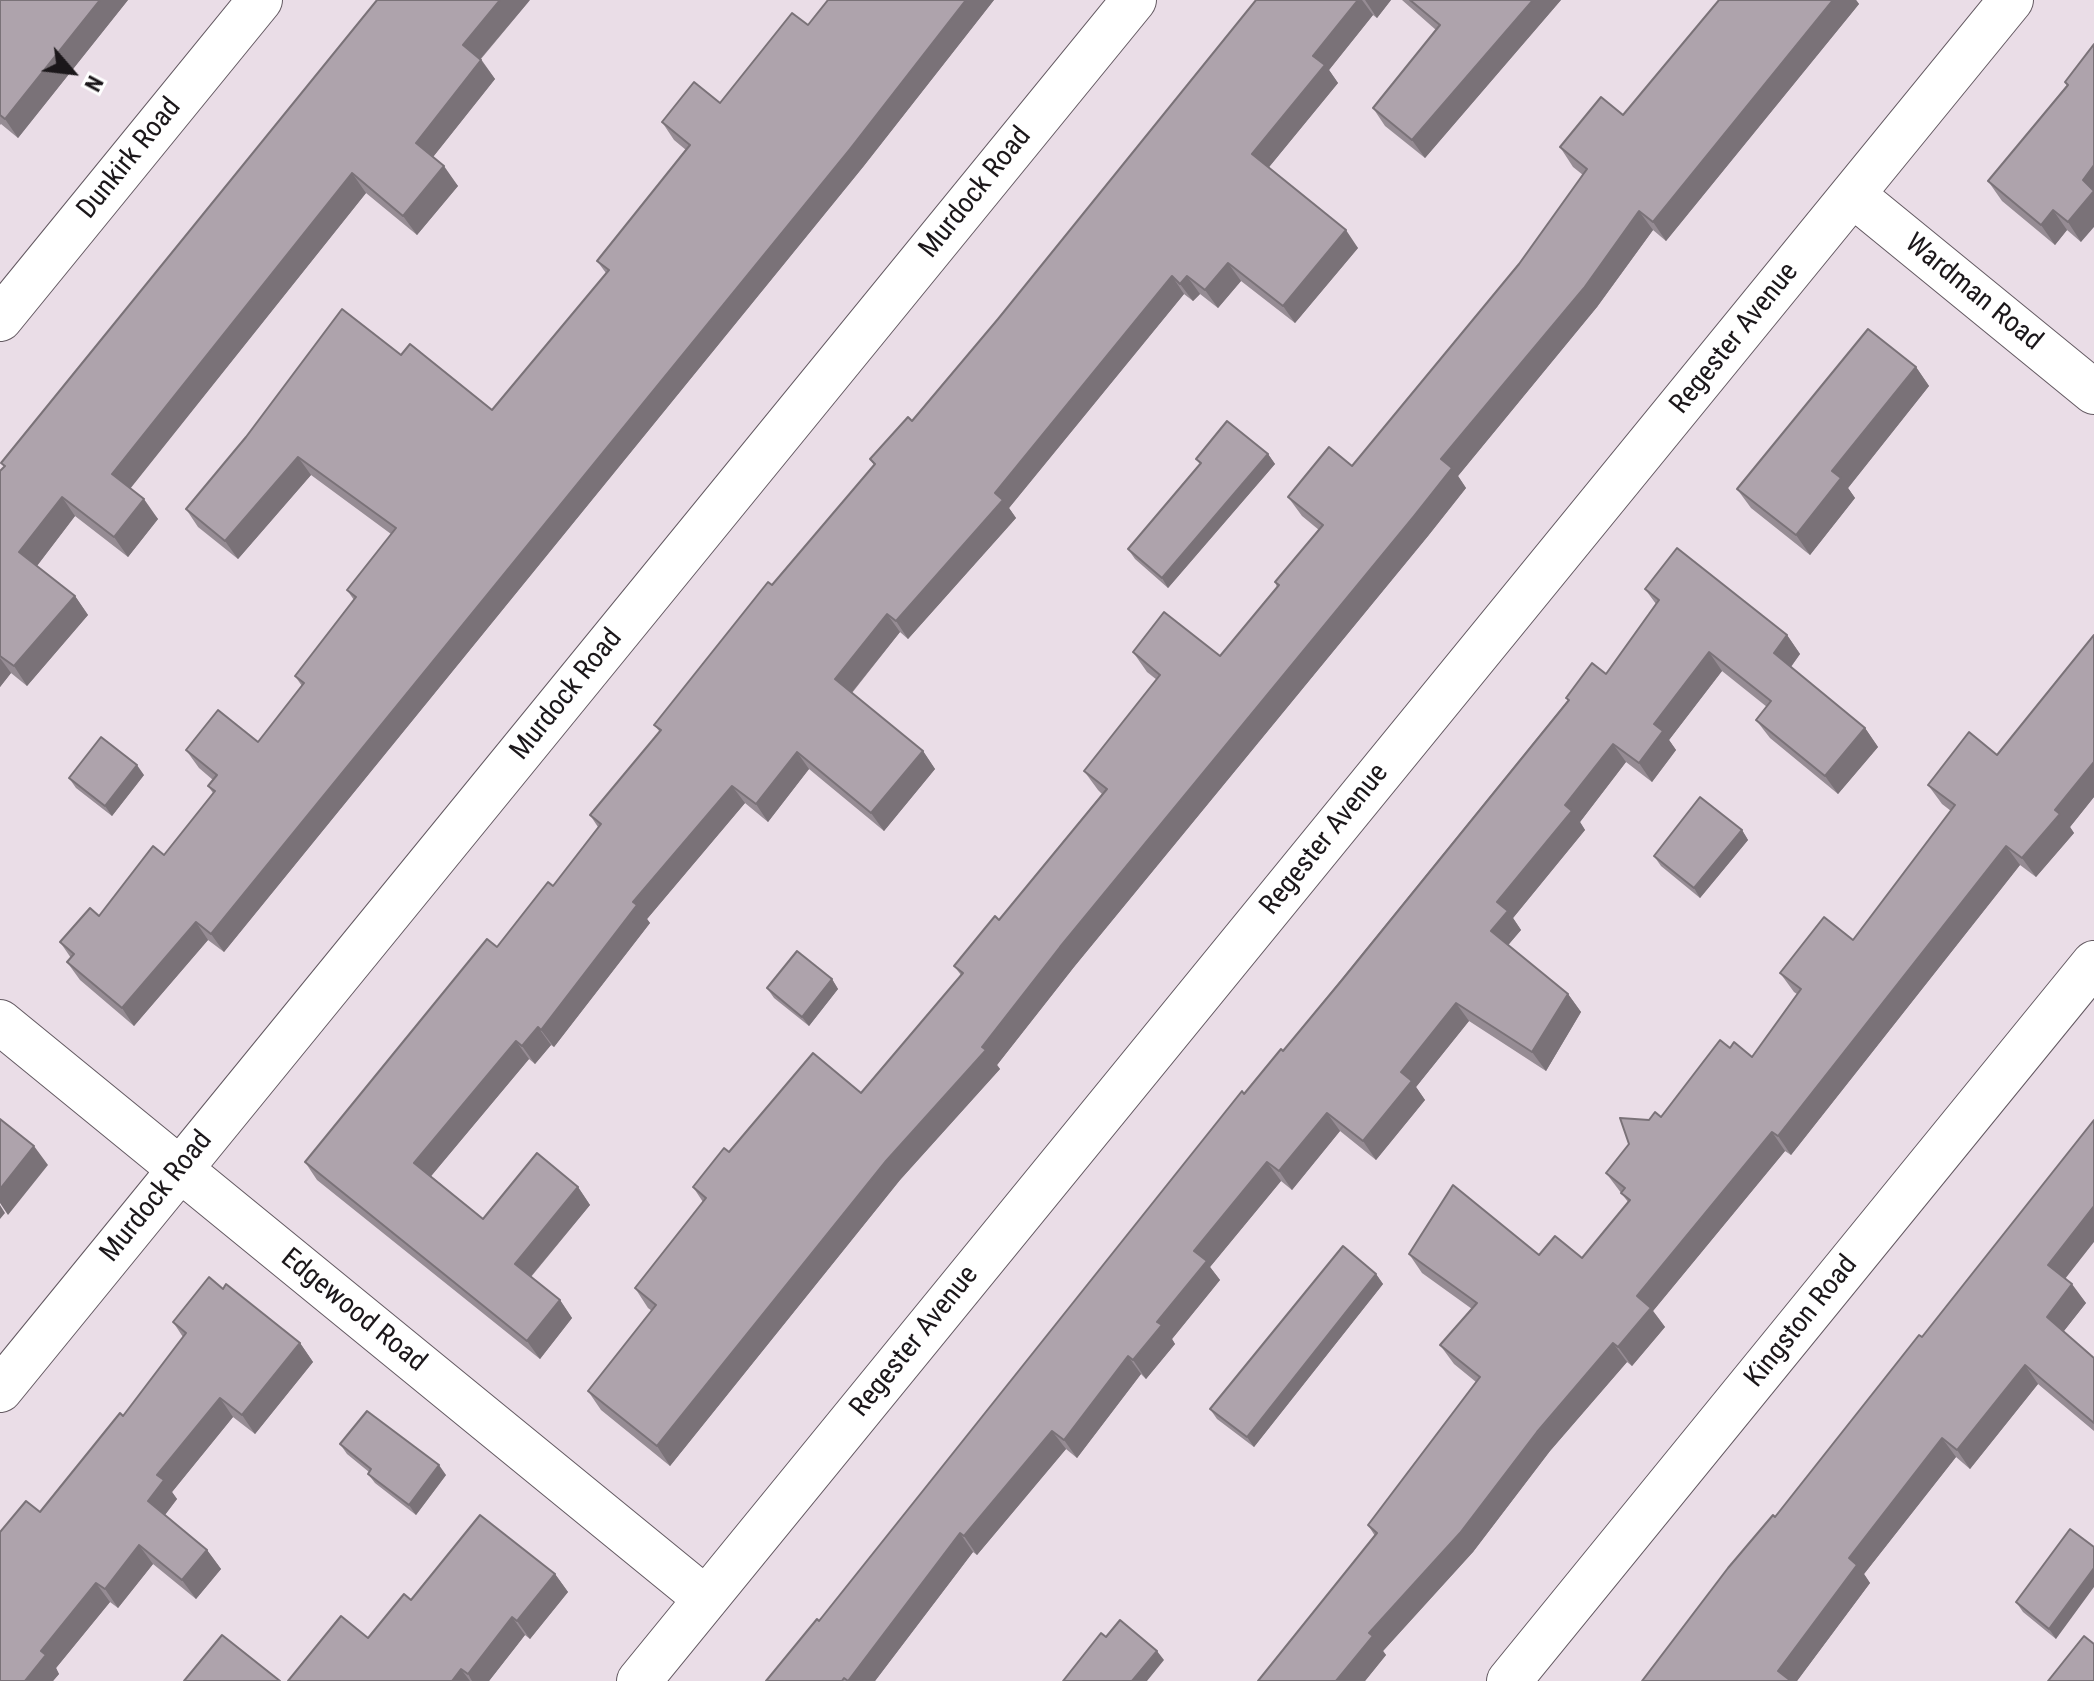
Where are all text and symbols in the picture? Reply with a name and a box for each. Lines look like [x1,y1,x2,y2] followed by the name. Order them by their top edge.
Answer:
[32,32,112,112] north arrow
[79,72,108,95] text: N
[71,92,189,226] street label: Dunkirk Road
[913,121,1039,265] street label: Murdock Road
[1897,227,2049,359] street label: Wardman Road
[1664,257,1806,421] street label: Regester Avenue
[504,623,630,767] street label: Murdock Road
[1254,758,1396,922] street label: Regester Avenue
[94,1125,220,1269] street label: Murdock Road
[274,1242,432,1380] street label: Edgewood Road
[1739,1249,1865,1395] street label: Kingston Road
[844,1260,986,1424] street label: Regester Avenue

